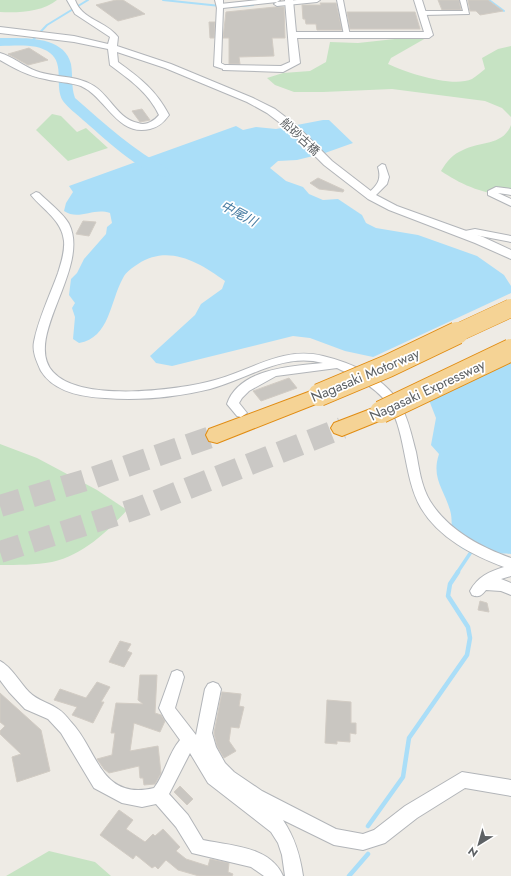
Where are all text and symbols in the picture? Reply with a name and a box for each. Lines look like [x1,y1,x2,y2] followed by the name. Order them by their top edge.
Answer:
[276,114,324,160] street label: 船砂古橋
[217,196,262,232] water label: 中尾川
[308,343,423,407] street label: Nagasaki Motorway
[366,354,489,426] street label: Nagasaki Expressway
[459,824,499,864] north arrow
[465,843,481,861] text: N

